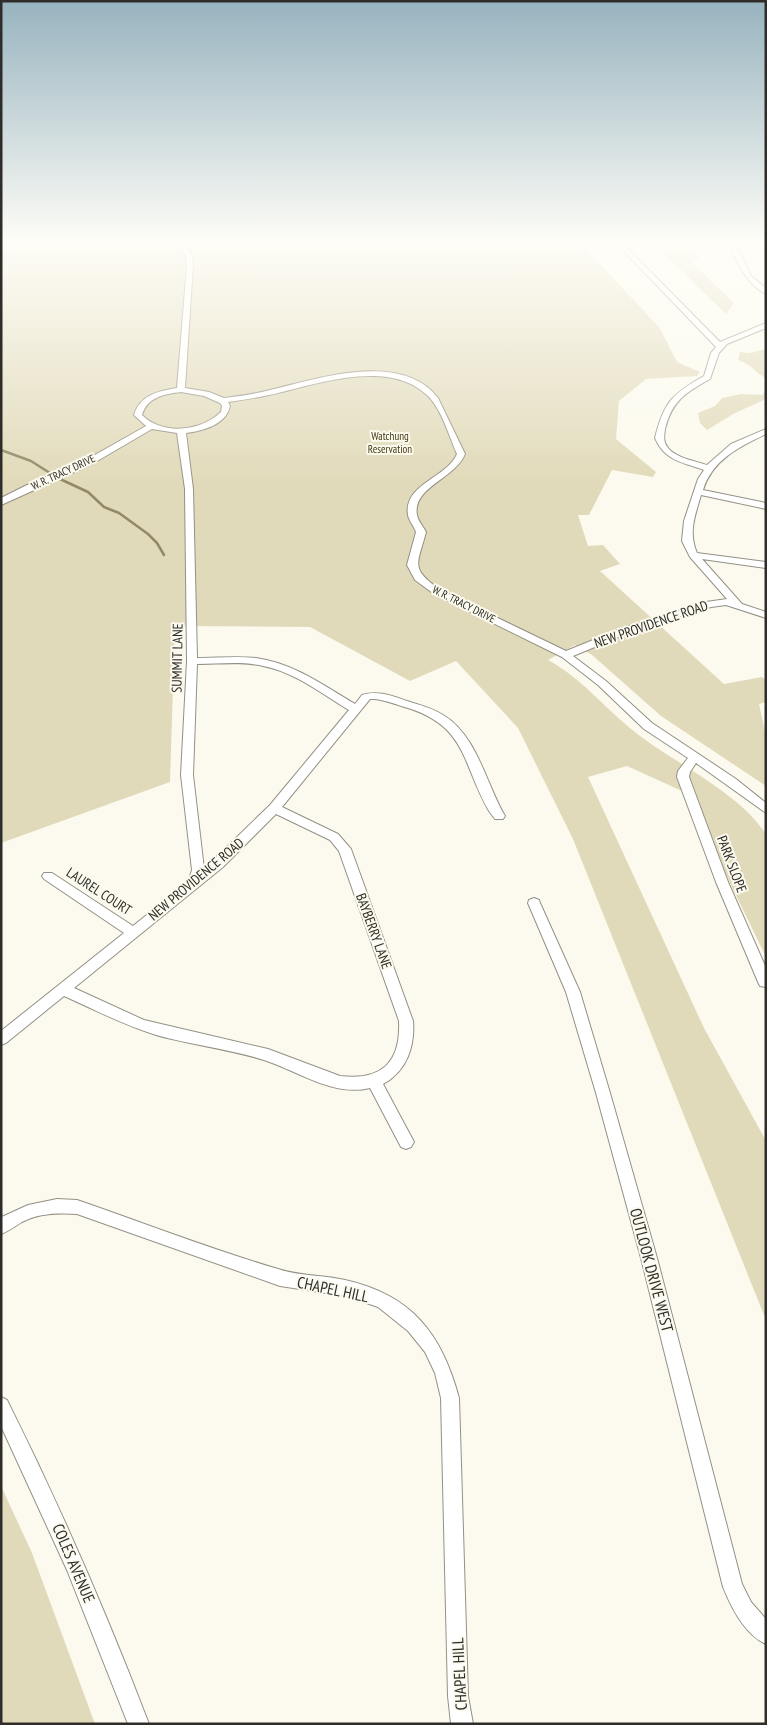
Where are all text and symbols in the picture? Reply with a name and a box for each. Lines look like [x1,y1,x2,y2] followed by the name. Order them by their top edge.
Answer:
[368,429,412,456] park label: Watchung Reservation
[29,451,97,493] street label: W. R. TRACY DRIVE
[430,582,498,626] street label: W. R. TRACY DRIVE
[592,596,710,652] street label: NEW PROVIDENCE ROAD
[167,623,187,693] street label: SUMMIT LANE
[713,833,751,895] street label: PARK SLOPE
[144,834,248,924] street label: NEW PROVIDENCE ROAD
[63,863,136,919] street label: LAUREL COURT
[352,891,396,971] street label: BAYBERRY LANE
[626,1206,678,1334] street label: OUTLOOK DRIVE WEST
[295,1272,371,1306] street label: CHAPEL HILL
[48,1520,100,1606] street label: COLES AVENUE
[447,1637,471,1711] street label: CHAPEL HILL

